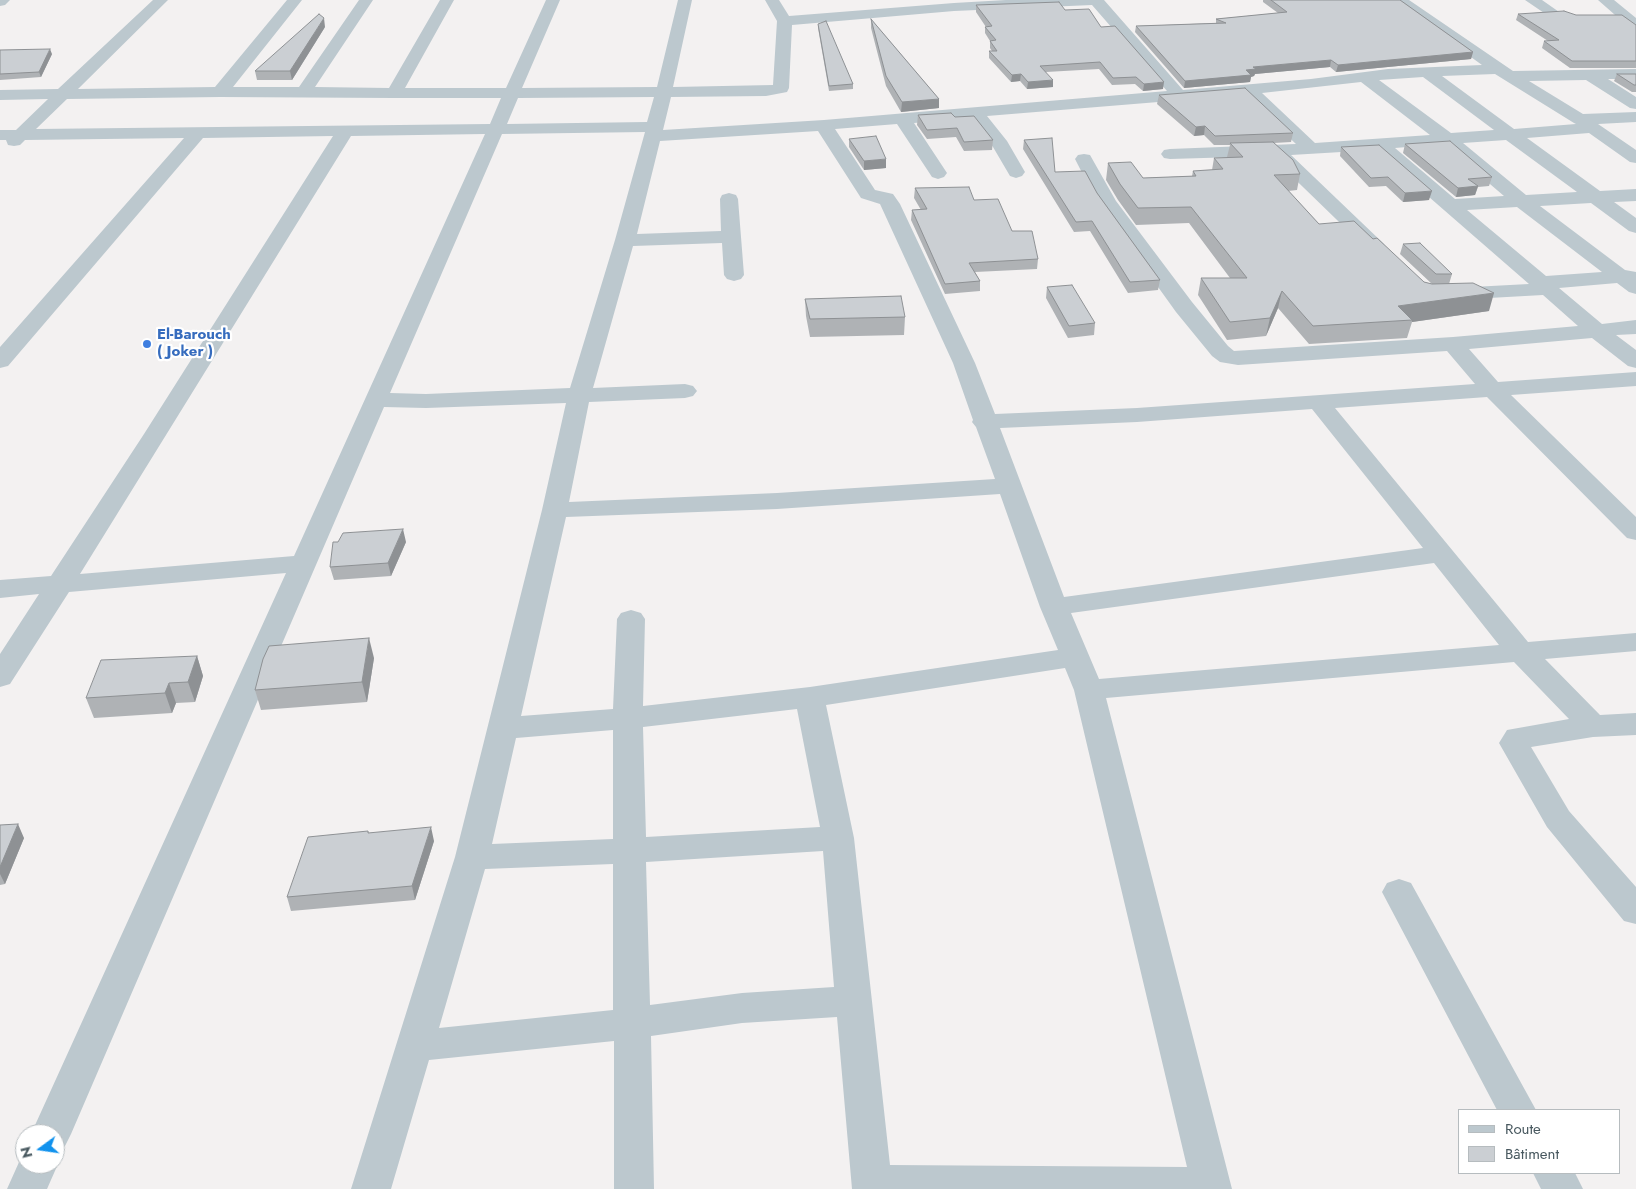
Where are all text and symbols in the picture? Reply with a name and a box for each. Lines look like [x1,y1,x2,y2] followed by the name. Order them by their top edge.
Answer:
[157,326,231,361] place label: El-Barouch ( Joker )
[141,338,153,350] marker: El-Barouch ( Joker )
[1458,1109,1621,1174] legend
[1505,1118,1541,1140] text: Route
[15,1124,65,1174] north arrow
[1505,1143,1559,1165] text: Bâtiment
[15,1145,37,1160] text: N

